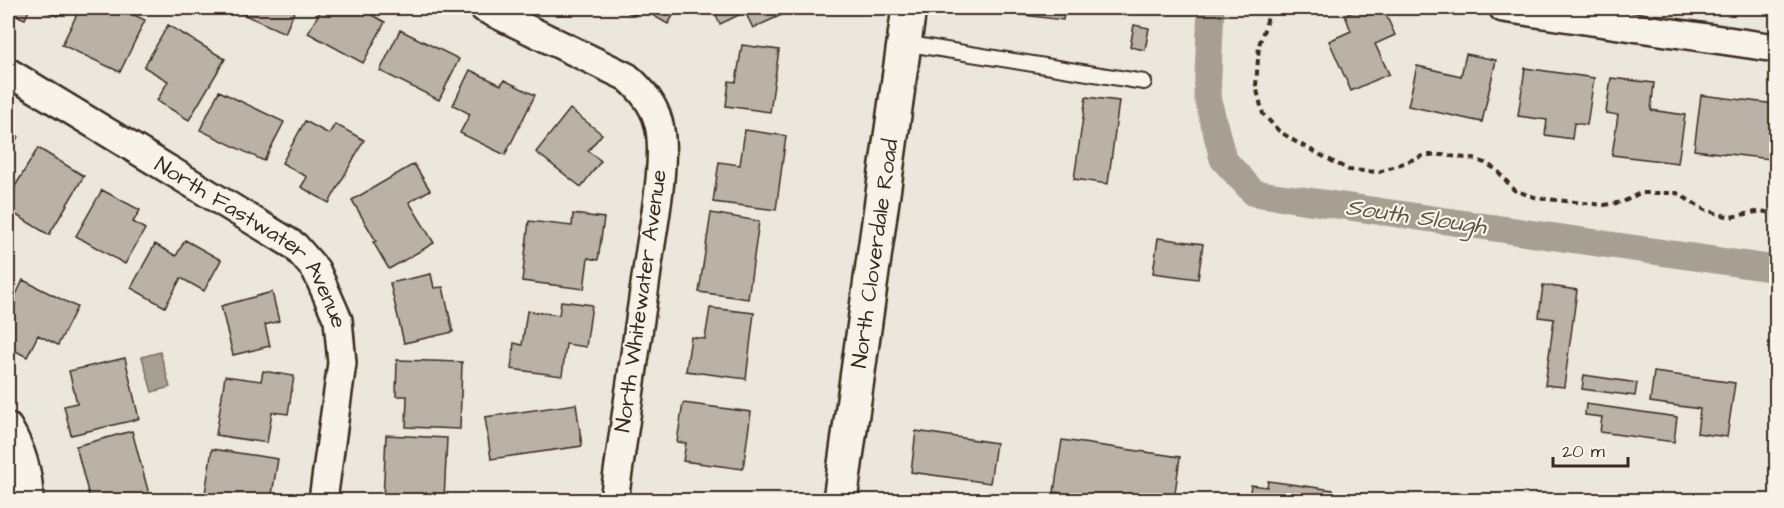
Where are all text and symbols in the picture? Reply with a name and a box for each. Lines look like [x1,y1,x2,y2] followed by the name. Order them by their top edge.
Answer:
[843,137,906,370] street label: North Cloverdale Road
[149,149,354,329] street label: North Fastwater Avenue
[607,168,675,434] street label: North Whitewater Avenue
[1343,190,1490,245] water label: South Slough
[1553,430,1628,468] scale bar
[1562,439,1605,464] text: 20 m

